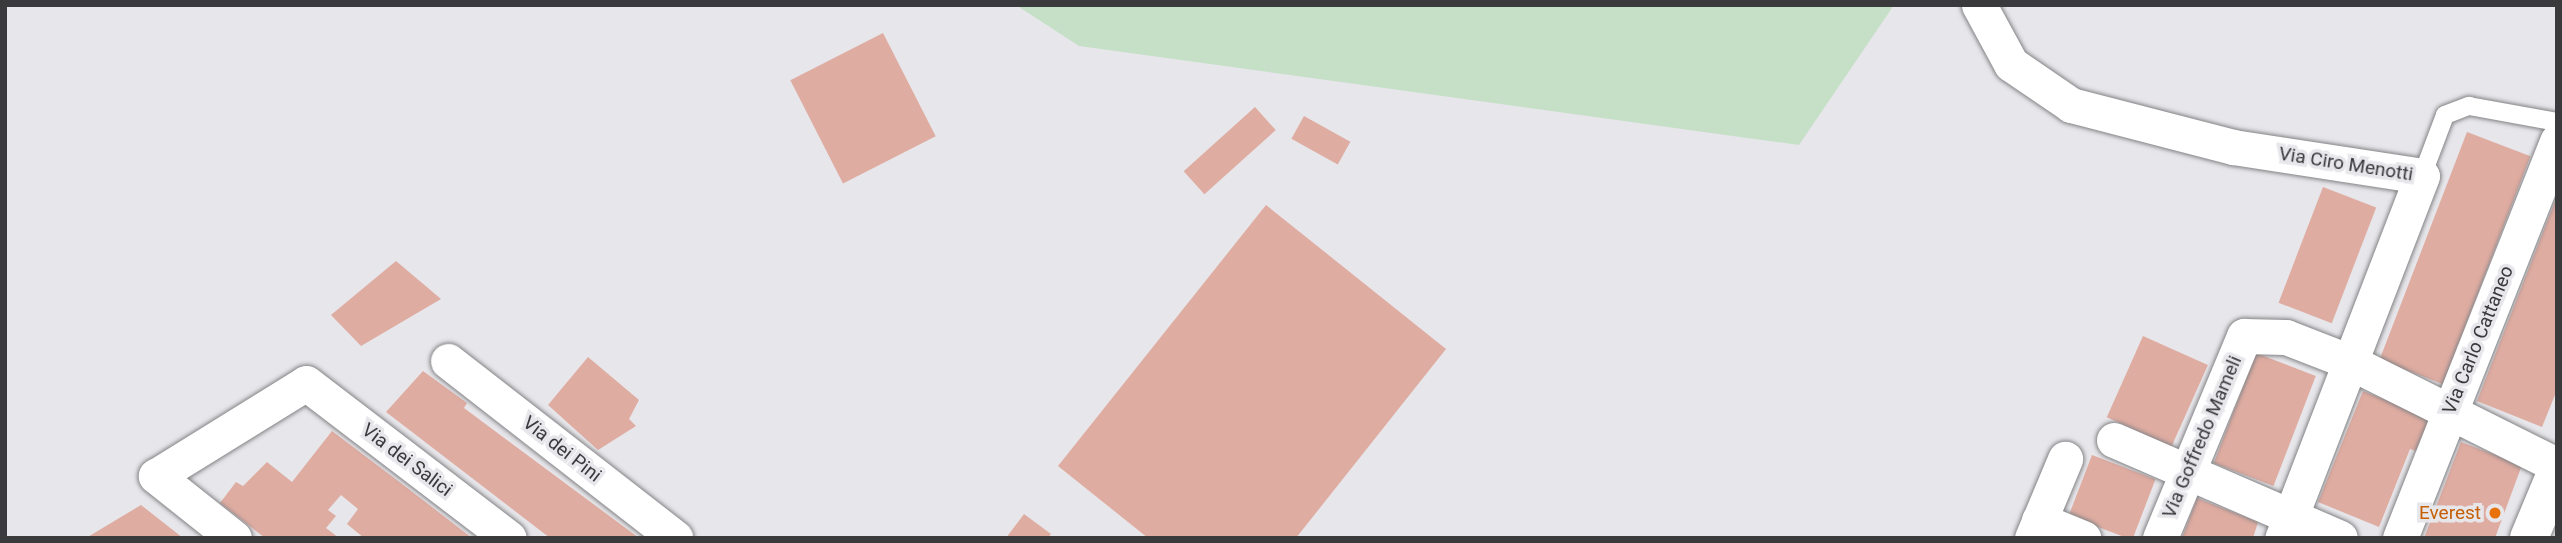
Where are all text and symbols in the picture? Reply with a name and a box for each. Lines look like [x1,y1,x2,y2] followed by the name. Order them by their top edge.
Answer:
[2277,142,2415,186] street label: Via Ciro Menotti
[2438,263,2518,417] street label: Via Carlo Cattaneo
[2157,352,2247,522] street label: Via Goffredo Mameli
[518,411,606,487] street label: Via dei Pini
[357,419,457,501] street label: Via dei Salici
[2419,502,2481,524] place label: Everest
[2487,505,2503,521] marker: Everest

